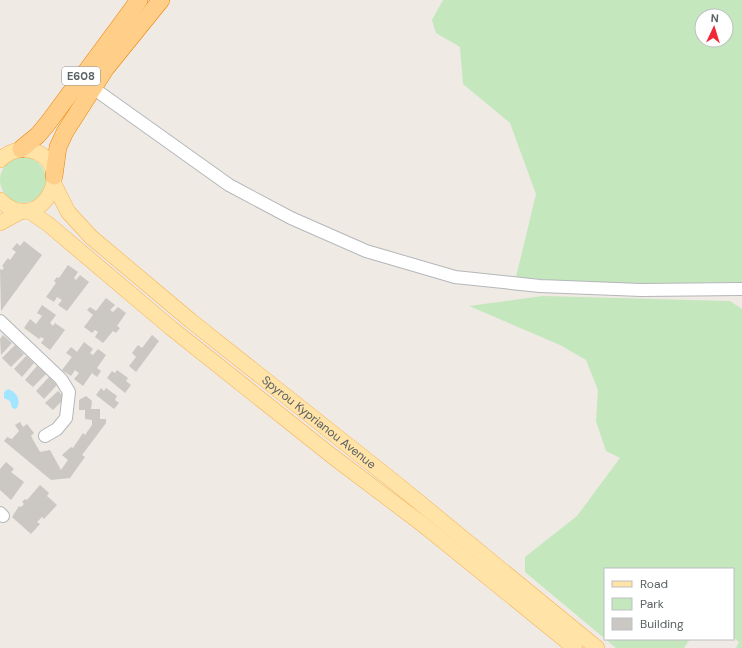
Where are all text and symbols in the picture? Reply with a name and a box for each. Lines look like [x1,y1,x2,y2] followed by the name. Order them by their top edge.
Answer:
[694,8,734,48] north arrow
[710,11,719,25] text: N
[62,67,100,85] road number: E608
[258,372,379,473] street label: Spyrou Kyprianou Avenue
[604,568,734,640] legend
[640,576,668,592] text: Road
[640,596,664,612] text: Park
[640,616,684,632] text: Building

